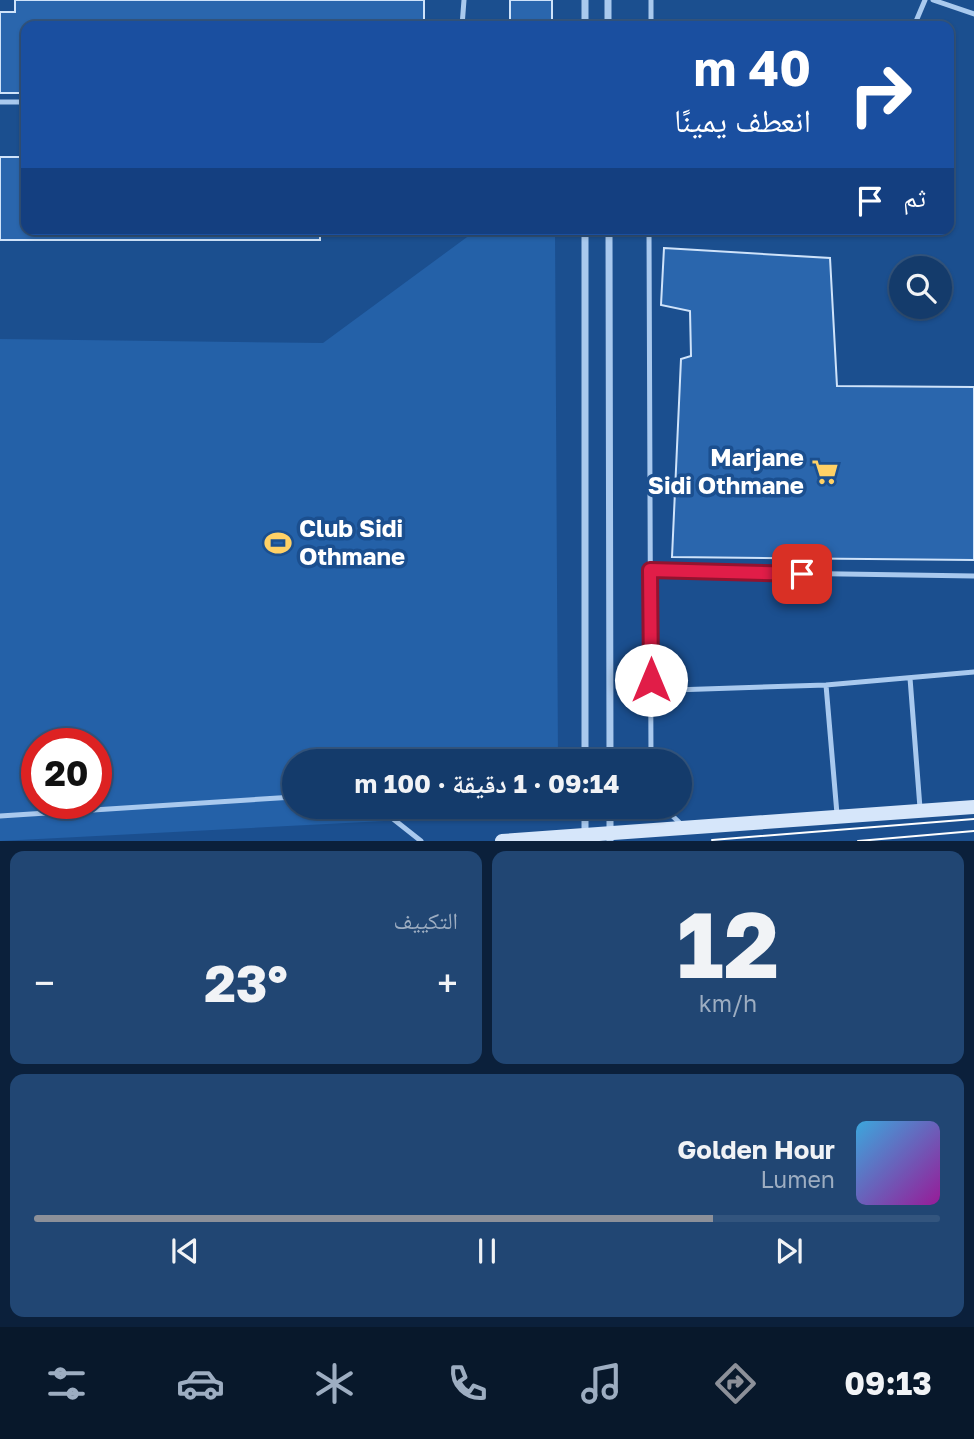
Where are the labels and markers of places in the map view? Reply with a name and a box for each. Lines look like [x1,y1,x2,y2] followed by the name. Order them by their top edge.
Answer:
[648,442,804,499] place label: Marjane Sidi Othmane
[810,457,840,487] supermarket icon: Marjane Sidi Othmane
[299,513,405,570] place label: Club Sidi Othmane
[263,528,293,558] sports icon: Club Sidi Othmane
[772,544,832,604] pin

